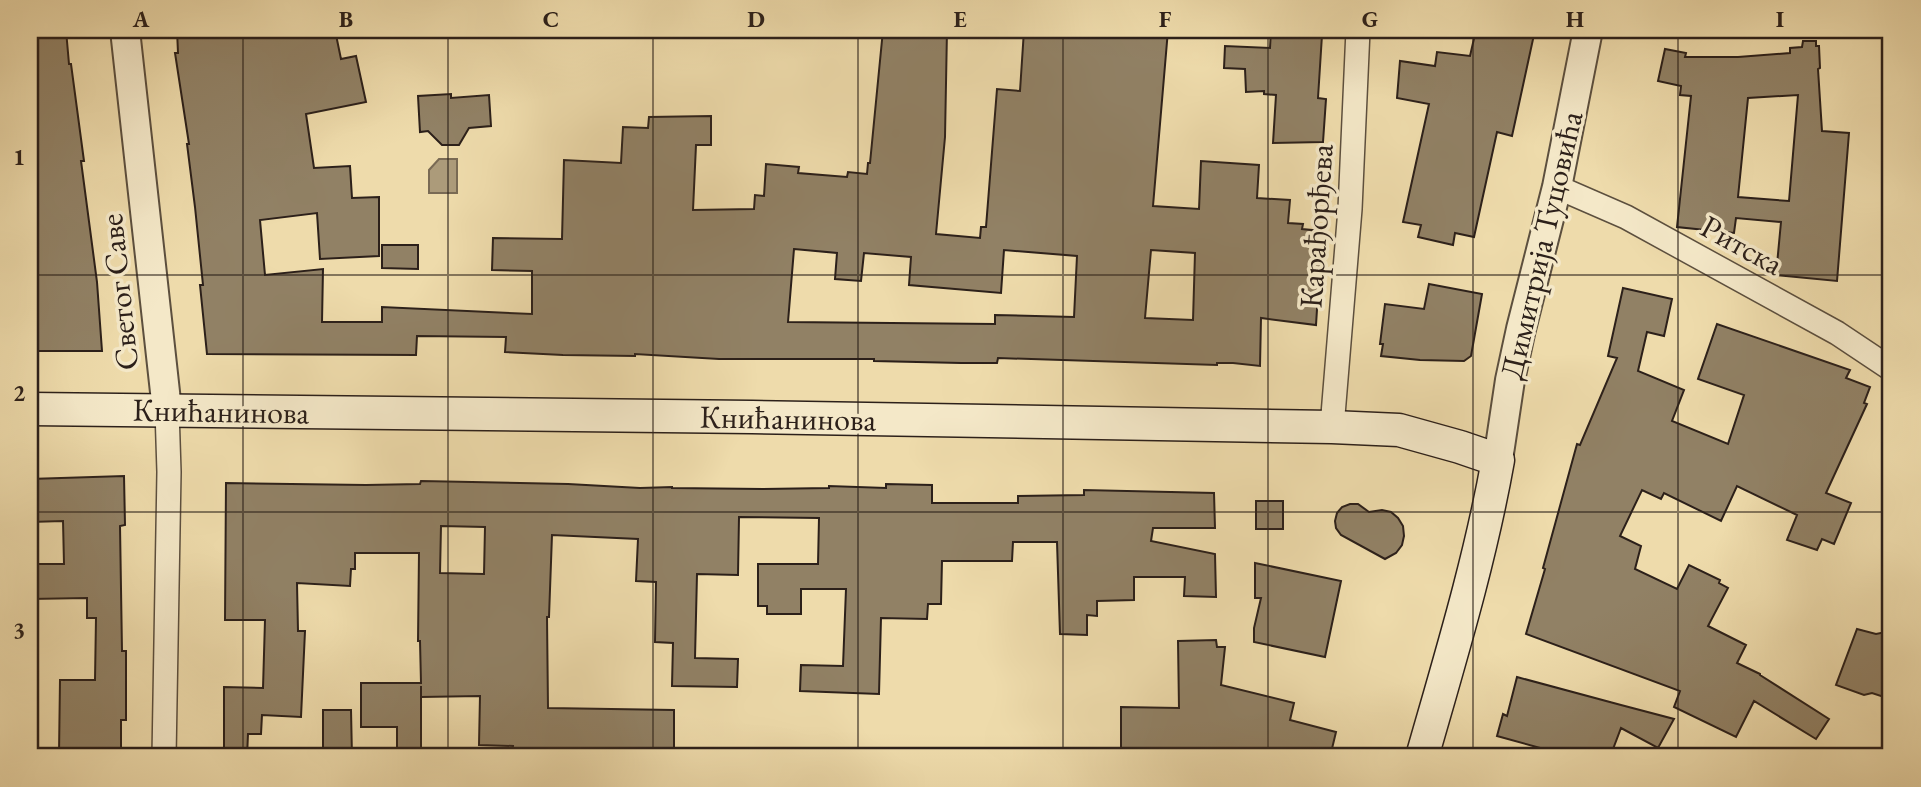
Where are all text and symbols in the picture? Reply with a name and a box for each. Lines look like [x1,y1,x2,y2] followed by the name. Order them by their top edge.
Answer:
[132,4,150,34] text: A
[339,4,353,34] text: B
[543,4,559,34] text: C
[747,4,765,34] text: D
[953,4,967,34] text: E
[1159,4,1172,34] text: F
[1362,4,1378,34] text: G
[1566,4,1584,34] text: H
[1776,4,1784,34] text: I
[1490,107,1592,383] street label: Димитрија Туцовића
[13,142,25,172] text: 1
[1289,142,1343,310] street label: Карађорђева
[1693,205,1791,285] street label: Ритска
[90,212,148,372] street label: Светог Саве
[13,378,25,408] text: 2
[132,388,310,434] street label: Книћанинова
[699,395,877,441] street label: Книћанинова
[13,615,25,645] text: 3

